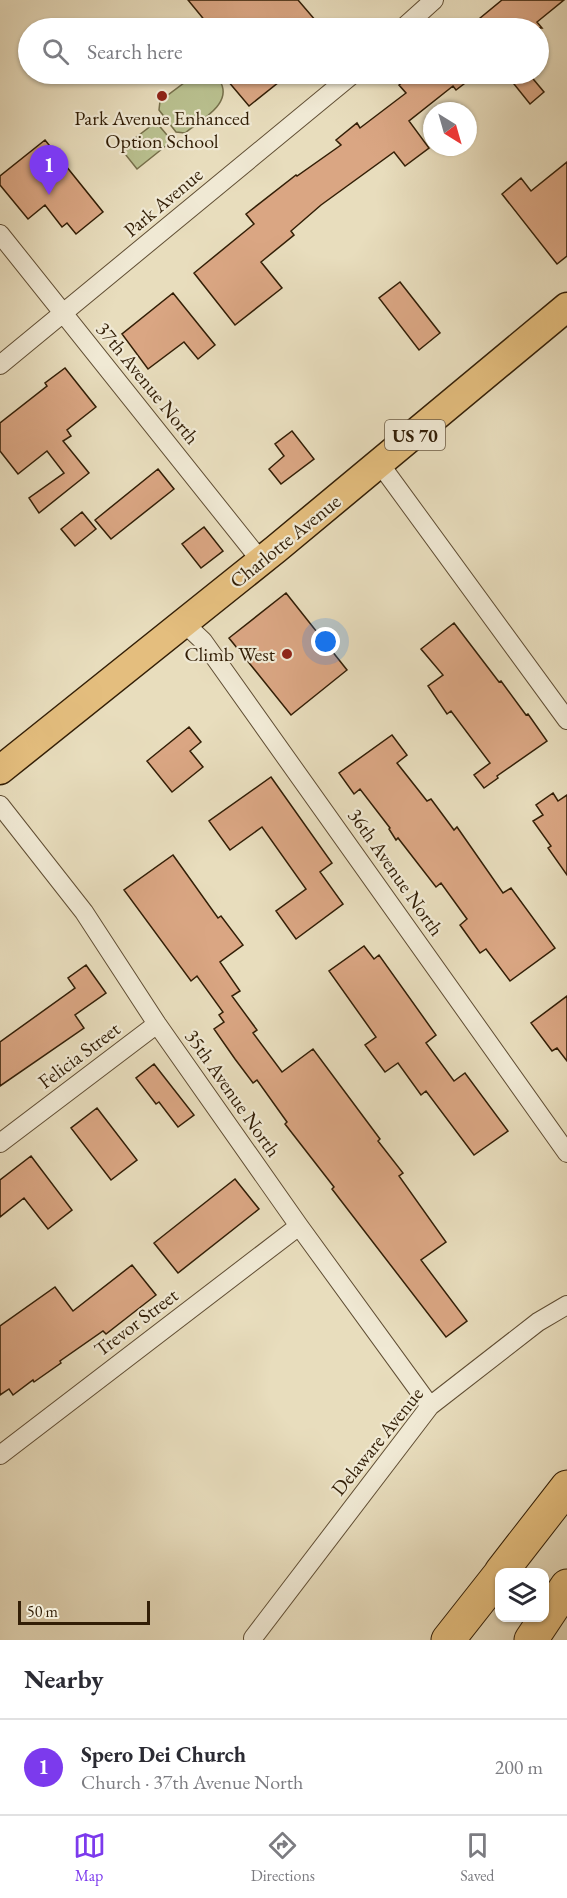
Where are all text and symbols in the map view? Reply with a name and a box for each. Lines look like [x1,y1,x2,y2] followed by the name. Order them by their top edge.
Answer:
[18,18,549,84] search box
[39,35,72,68] icon: search
[87,37,182,66] text: Search here
[155,89,169,103] marker: Park Avenue Enhanced Option School
[423,102,477,156] north arrow
[74,105,251,154] place label: Park Avenue Enhanced Option School
[29,146,68,195] pin: 1
[118,161,208,243] street label: Park Avenue
[91,316,205,450] street label: 37th Avenue North
[385,420,445,450] road number: US 70
[224,488,346,594] street label: Charlotte Avenue
[311,627,340,656] your location
[184,641,276,667] place label: Climb West
[280,647,294,661] marker: Climb West
[342,803,450,941] street label: 36th Avenue North
[33,1015,126,1094] street label: Felicia Street
[179,1024,287,1162] street label: 35th Avenue North
[89,1282,184,1362] street label: Trevor Street
[325,1381,429,1501] street label: Delaware Avenue
[495,1568,549,1622] map controls
[495,1568,549,1622] button: layers
[18,1598,150,1626] scale bar
[27,1601,58,1622] text: 50 m
[24,1662,104,1696] text: Nearby
[81,1740,246,1769] text: Spero Dei Church
[38,1754,49,1780] text: 1
[495,1754,543,1780] text: 200 m
[81,1769,303,1795] text: Church · 37th Avenue North
[73,1829,106,1886] tab: Map
[251,1829,315,1886] tab: Directions
[460,1829,494,1886] tab: Saved

